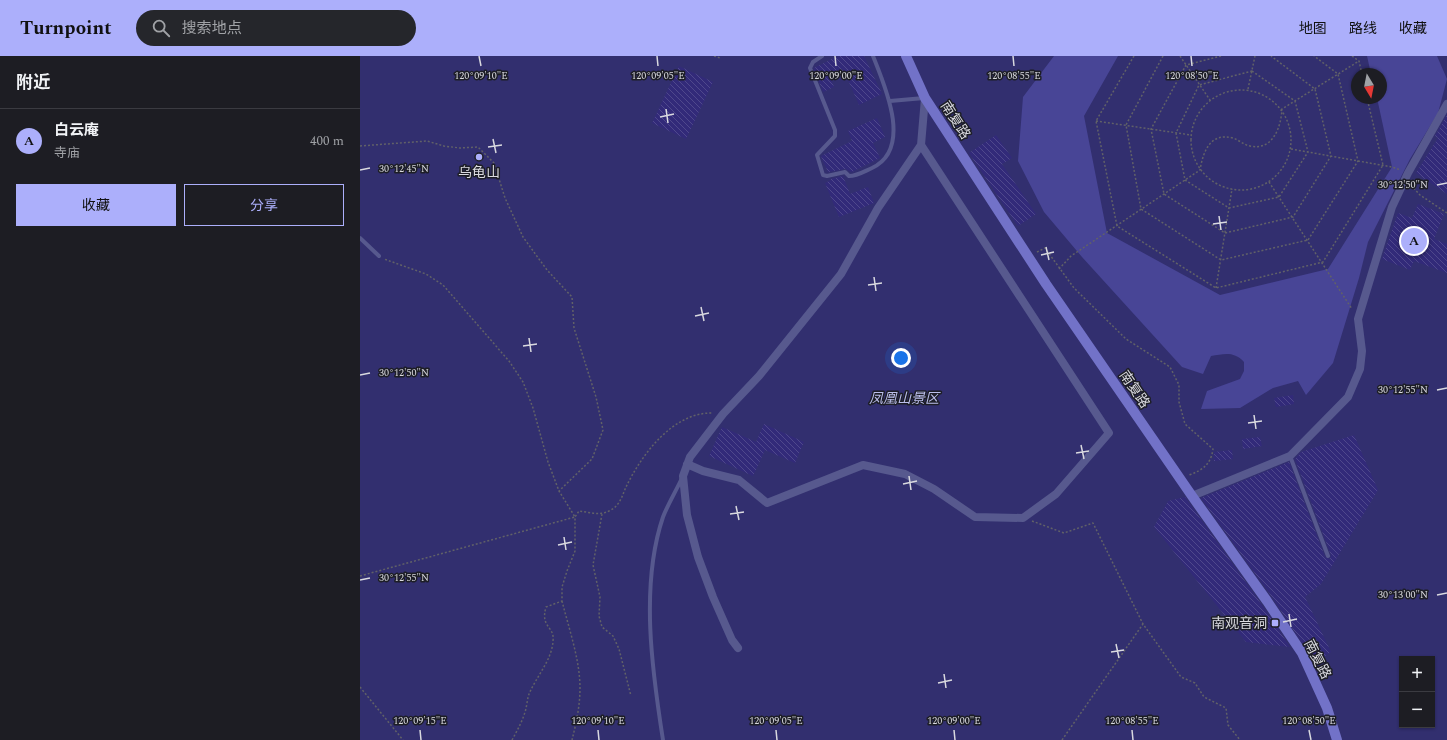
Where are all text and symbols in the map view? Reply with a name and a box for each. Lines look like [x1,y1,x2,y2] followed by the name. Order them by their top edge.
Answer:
[136,10,416,46] search box
[20,14,112,43] text: Turnpoint
[150,17,172,39] icon: search
[182,17,242,40] text: 搜索地点
[1299,18,1327,39] text: 地图
[1349,18,1377,39] text: 路线
[1399,18,1427,39] text: 收藏
[454,68,508,84] text: 120°09'10"E
[631,68,685,84] text: 120°09'05"E
[809,68,863,84] text: 120°09'00"E
[987,68,1041,84] text: 120°08'55"E
[1165,68,1219,84] text: 120°08'50"E
[1351,68,1387,104] north arrow
[16,70,50,96] text: 附近
[935,97,976,144] street label: 南复路
[54,119,99,142] text: 白云庵
[24,131,34,151] text: A
[310,131,344,151] text: 400 m
[54,143,80,163] text: 寺庙
[474,152,484,162] marker: 乌龟山
[379,161,429,177] text: 30°12'45"N
[458,162,500,183] place label: 乌龟山
[1378,177,1428,193] text: 30°12'50"N
[16,184,176,226] button: 收藏
[184,184,344,226] button: 分享
[1401,226,1427,256] pin: A
[891,348,911,368] your location
[379,365,429,381] text: 30°12'50"N
[1114,366,1155,413] street label: 南复路
[1378,382,1428,398] text: 30°12'55"N
[869,388,941,409] park label: 凤凰山景区
[379,570,429,586] text: 30°12'55"N
[1378,587,1428,603] text: 30°13'00"N
[1211,613,1267,634] place label: 南观音洞
[1270,618,1280,628] marker: 南观音洞
[1299,636,1336,683] street label: 南复路
[1399,656,1435,728] map controls
[1399,656,1435,692] button: +
[1399,692,1435,728] button: −
[393,713,447,729] text: 120°09'15"E
[571,713,625,729] text: 120°09'10"E
[749,713,803,729] text: 120°09'05"E
[927,713,981,729] text: 120°09'00"E
[1105,713,1159,729] text: 120°08'55"E
[1282,713,1336,729] text: 120°08'50"E

